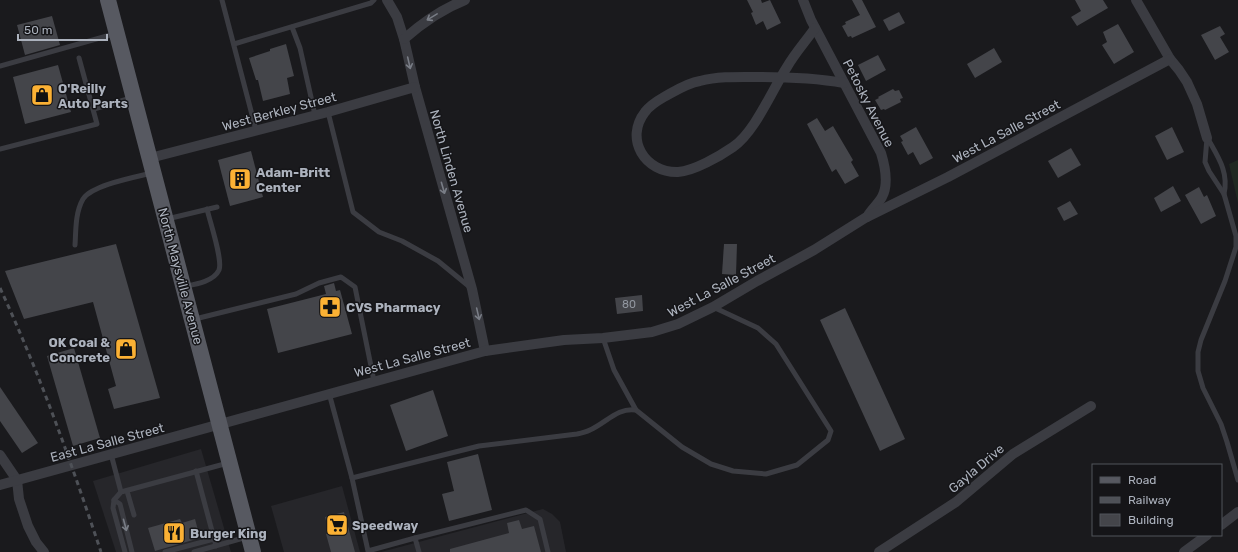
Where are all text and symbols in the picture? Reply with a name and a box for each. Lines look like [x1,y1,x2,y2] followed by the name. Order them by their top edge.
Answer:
[426,13,438,21] one-way arrow
[18,16,107,42] scale bar
[24,23,52,37] text: 50 m
[406,56,413,69] one-way arrow
[840,57,897,150] street label: Petosky Avenue
[58,81,128,111] place label: O'Reilly Auto Parts
[29,82,55,108] shop icon: O'Reilly Auto Parts
[220,89,338,134] street label: West Berkley Street
[950,97,1063,166] street label: West La Salle Street
[427,108,476,234] street label: North Linden Avenue
[256,165,330,195] place label: Adam-Britt Center
[227,166,253,192] building icon: Adam-Britt Center
[440,181,448,194] one-way arrow
[155,206,206,346] street label: North Maysville Avenue
[665,251,778,320] street label: West La Salle Street
[317,294,343,320] pharmacy icon: CVS Pharmacy
[622,298,636,311] house number: 80
[346,300,441,315] place label: CVS Pharmacy
[474,307,482,320] one-way arrow
[49,335,110,365] place label: OK Coal & Concrete
[352,335,472,380] street label: West La Salle Street
[113,336,139,362] shop icon: OK Coal & Concrete
[49,420,166,465] street label: East La Salle Street
[946,441,1007,496] street label: Gayla Drive
[1092,464,1222,536] legend
[1128,473,1156,487] text: Road
[1128,493,1171,507] text: Railway
[324,512,350,538] supermarket icon: Speedway
[1128,513,1174,527] text: Building
[122,518,129,531] one-way arrow
[352,518,419,533] place label: Speedway
[161,520,187,546] restaurant icon: Burger King
[190,526,267,541] place label: Burger King

